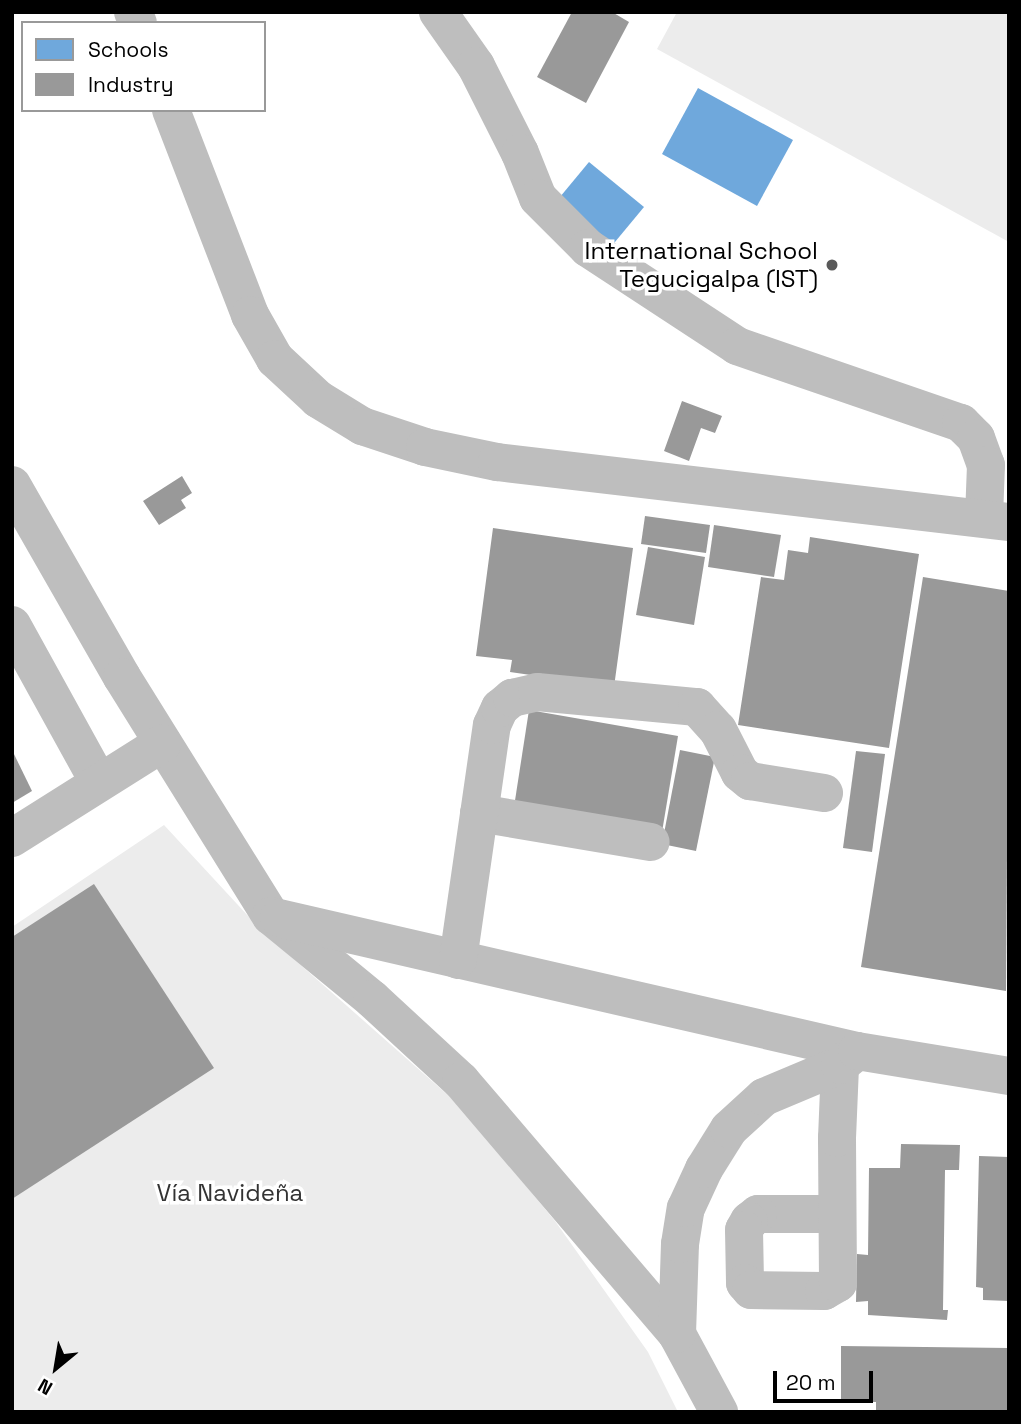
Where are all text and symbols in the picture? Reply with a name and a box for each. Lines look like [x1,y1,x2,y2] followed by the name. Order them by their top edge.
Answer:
[21,21,266,112] legend
[88,36,168,63] text: Schools
[88,71,174,98] text: Industry
[585,237,818,293] place label: International School Tegucigalpa (IST)
[824,257,840,273] marker: International School Tegucigalpa (IST)
[157,1179,303,1207] park label: Vía Navideña
[21,1333,91,1403] north arrow
[776,1358,876,1402] scale bar
[786,1369,836,1396] text: 20 m
[33,1373,57,1401] text: N

